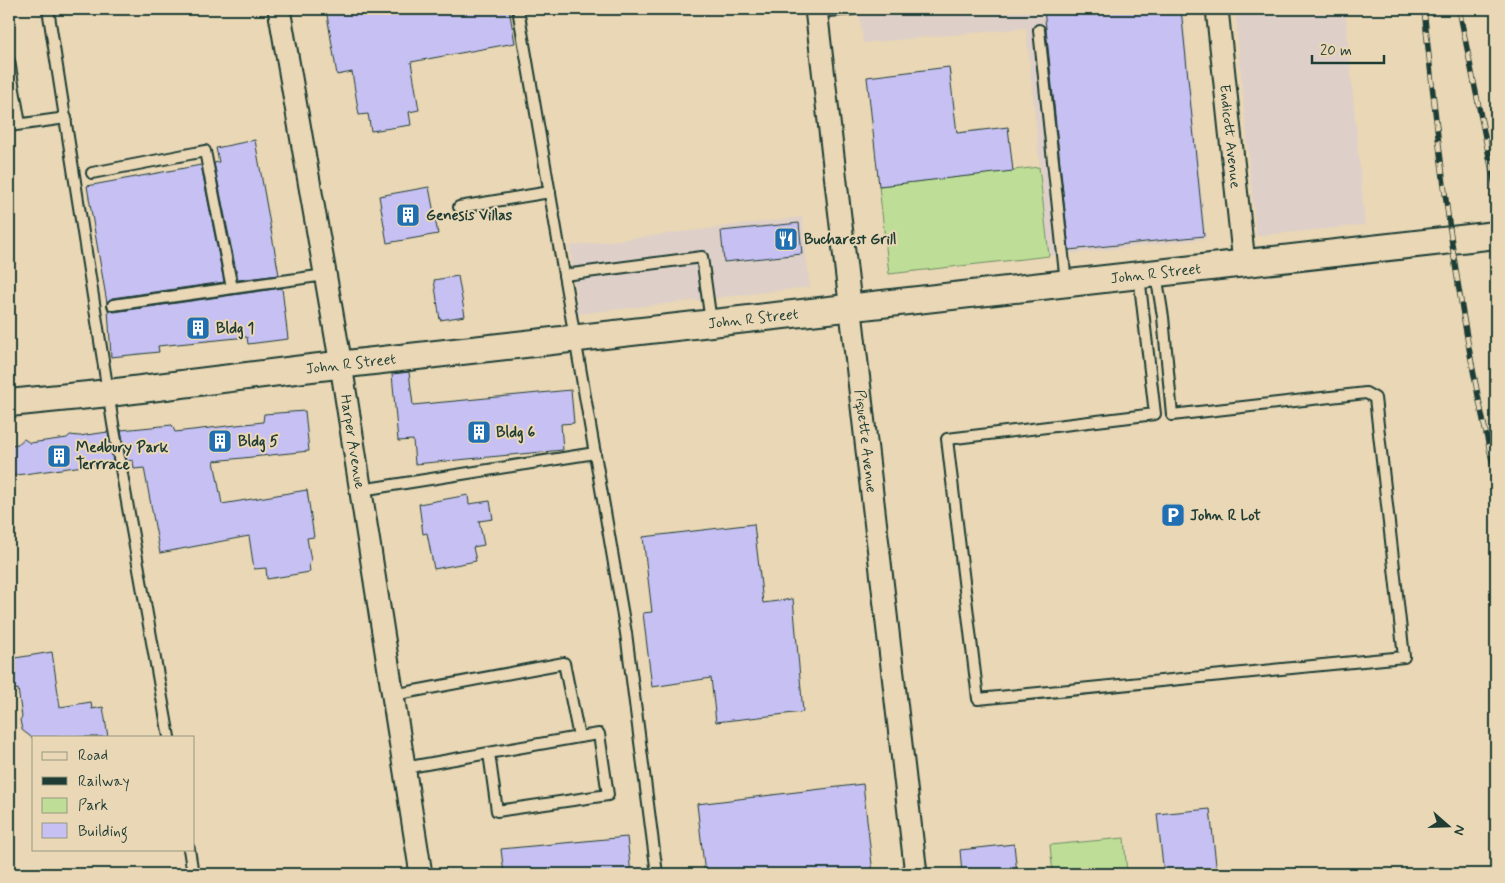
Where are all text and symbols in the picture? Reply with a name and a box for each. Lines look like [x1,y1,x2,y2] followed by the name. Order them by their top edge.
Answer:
[1312,32,1385,64] scale bar
[1320,41,1352,61] text: 20 m
[1214,83,1245,189] street label: Endicott Avenue
[395,202,421,228] building icon: Genesis Villas
[426,206,513,226] place label: Genesis Villas
[773,226,799,252] restaurant icon: Bucharest Grill
[804,230,897,250] place label: Bucharest Grill
[1109,259,1202,289] street label: John R Street
[707,304,800,334] street label: John R Street
[185,315,211,341] building icon: Bldg 1
[216,319,254,340] place label: Bldg 1
[304,349,398,380] street label: John R Street
[849,389,881,494] street label: Piquette Avenue
[335,393,369,491] street label: Harper Avenue
[466,419,492,445] building icon: Bldg 6
[496,423,536,444] place label: Bldg 6
[207,428,233,454] building icon: Bldg 5
[238,432,279,453] place label: Bldg 5
[76,438,169,475] place label: Medbury Park Terrrace
[46,443,72,469] building icon: Medbury Park Terrrace
[1160,502,1186,528] parking icon: John R Lot
[1190,506,1261,526] place label: John R Lot
[32,736,195,850] legend
[78,746,108,766] text: Road
[78,772,130,792] text: Railway
[78,796,108,816] text: Park
[1422,800,1472,850] north arrow
[78,822,128,843] text: Building
[1449,823,1469,838] text: N

